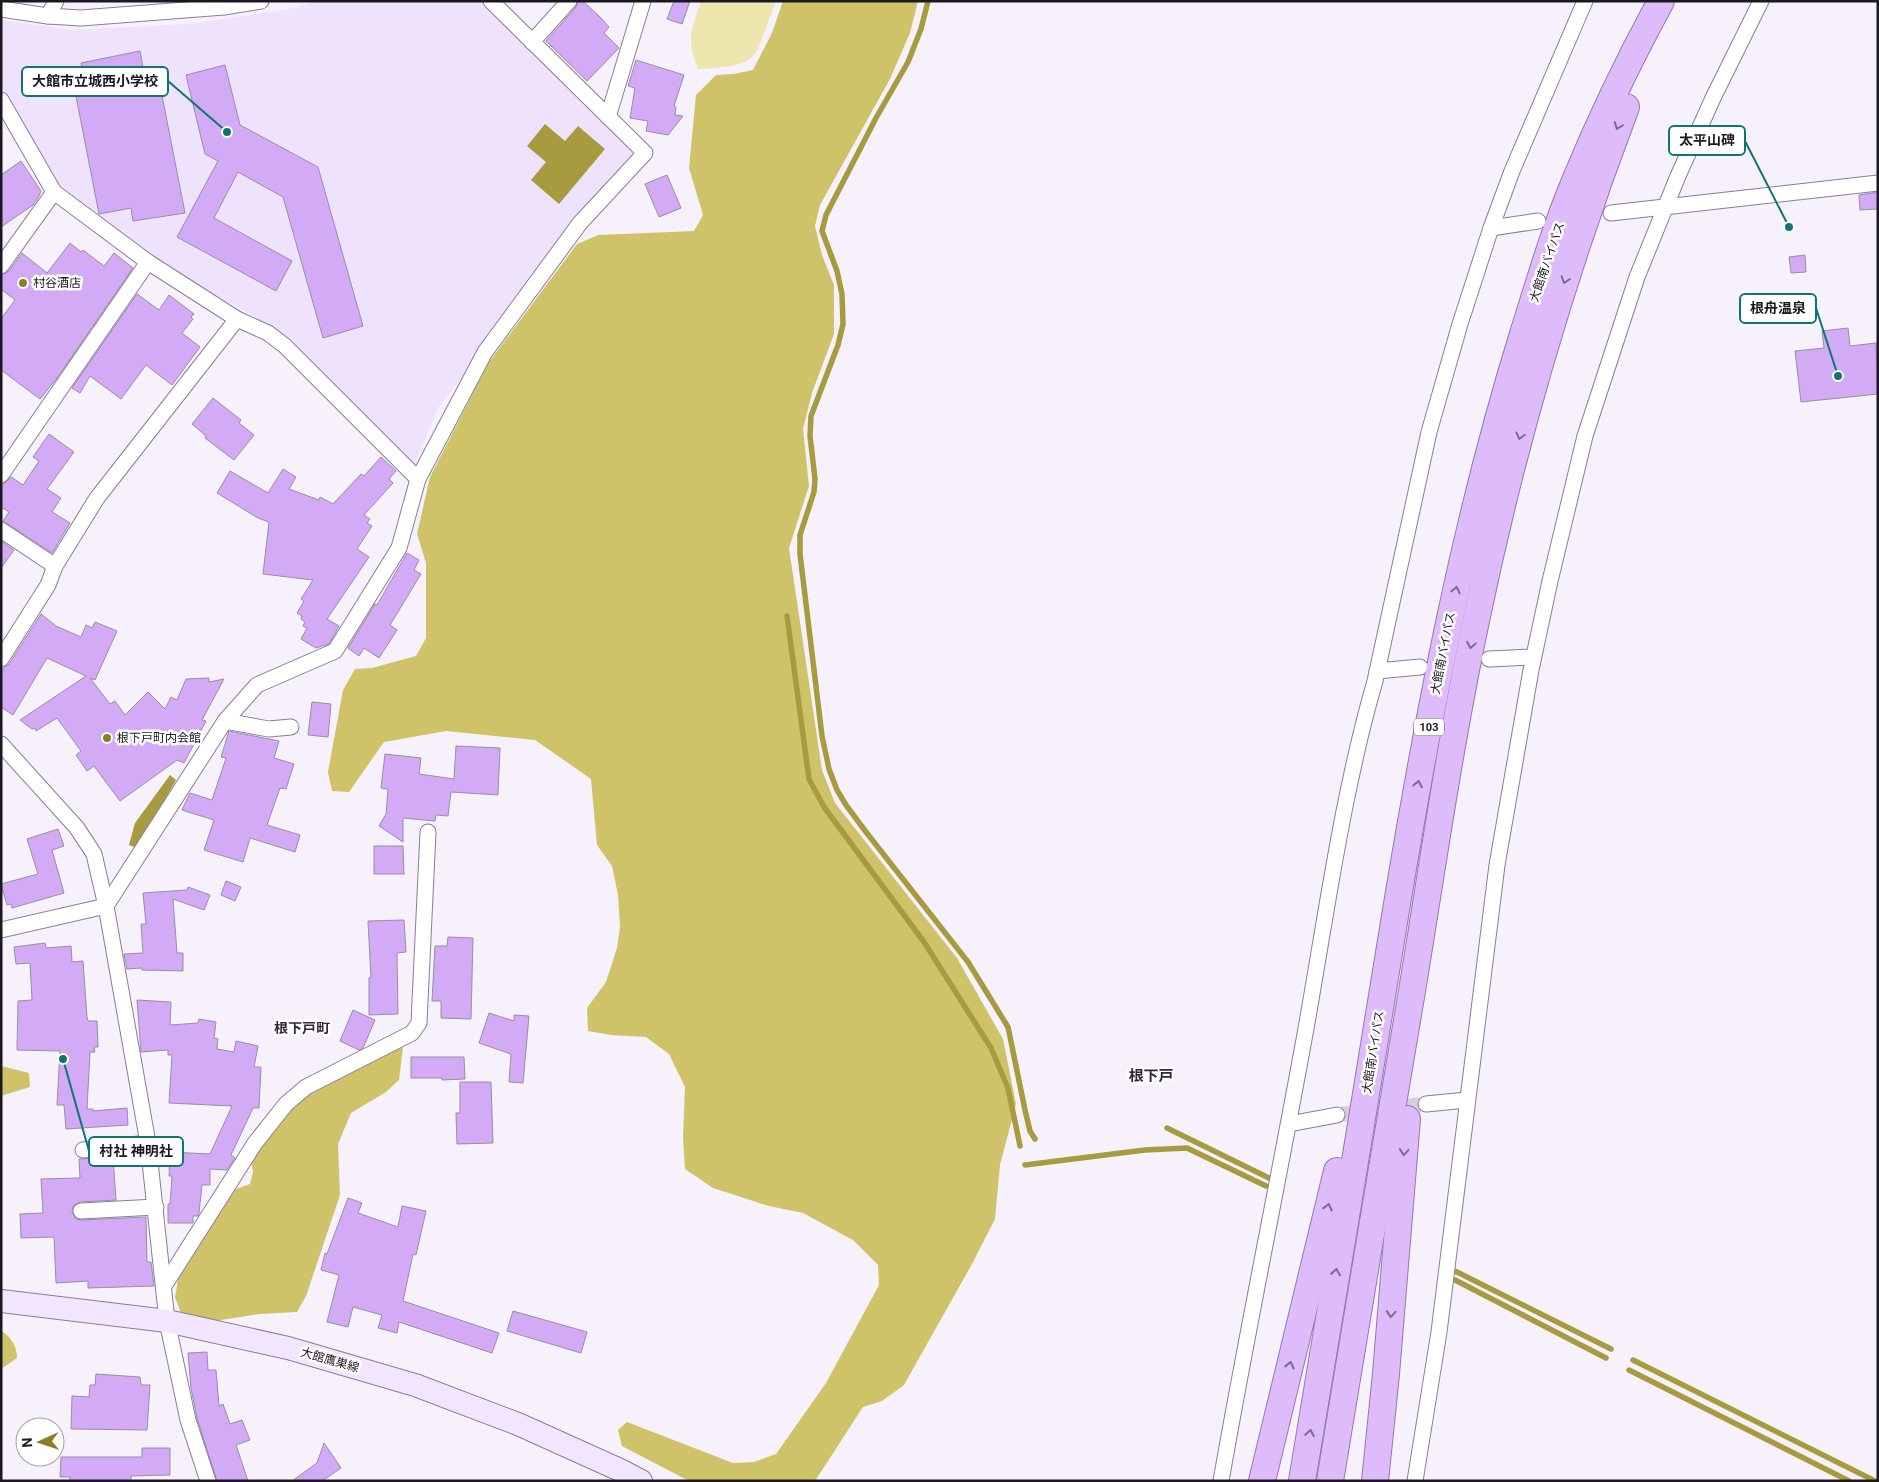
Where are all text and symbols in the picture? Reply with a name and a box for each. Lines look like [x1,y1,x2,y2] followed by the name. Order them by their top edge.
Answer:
[22,67,168,96] callout: 大館市立城西小学校
[32,73,158,89] text: 大館市立城西小学校
[1614,122,1624,130] one-way arrow
[1669,126,1745,155] callout: 太平山碑
[1679,132,1735,148] text: 太平山碑
[1527,220,1567,304] street label: 大館南バイパス
[1561,275,1571,284] one-way arrow
[33,276,81,290] place label: 村谷酒店
[17,277,29,289] marker: 村谷酒店
[1740,294,1816,323] callout: 根舟温泉
[1750,300,1806,316] text: 根舟温泉
[1515,432,1526,440] one-way arrow
[1450,586,1461,595] one-way arrow
[1428,611,1458,695] street label: 大館南バイパス
[1466,641,1477,650] one-way arrow
[1414,719,1444,736] road number: 103
[117,731,201,745] place label: 根下戸町内会館
[101,732,113,744] marker: 根下戸町内会館
[1413,780,1423,788] one-way arrow
[1360,1010,1386,1094] street label: 大館南バイパス
[274,1020,330,1036] district label: 根下戸町
[1128,1067,1174,1085] district label: 根下戸
[89,1137,183,1166] callout: 村社 神明社
[99,1143,173,1159] text: 村社 神明社
[1398,1148,1409,1156] one-way arrow
[1322,1203,1333,1212] one-way arrow
[1331,1268,1341,1277] one-way arrow
[1386,1310,1397,1318] one-way arrow
[299,1345,361,1375] street label: 大館鷹巣線
[1284,1361,1295,1370] one-way arrow
[15,1417,65,1467] north arrow
[1305,1428,1315,1437] one-way arrow
[19,1437,35,1448] text: N

